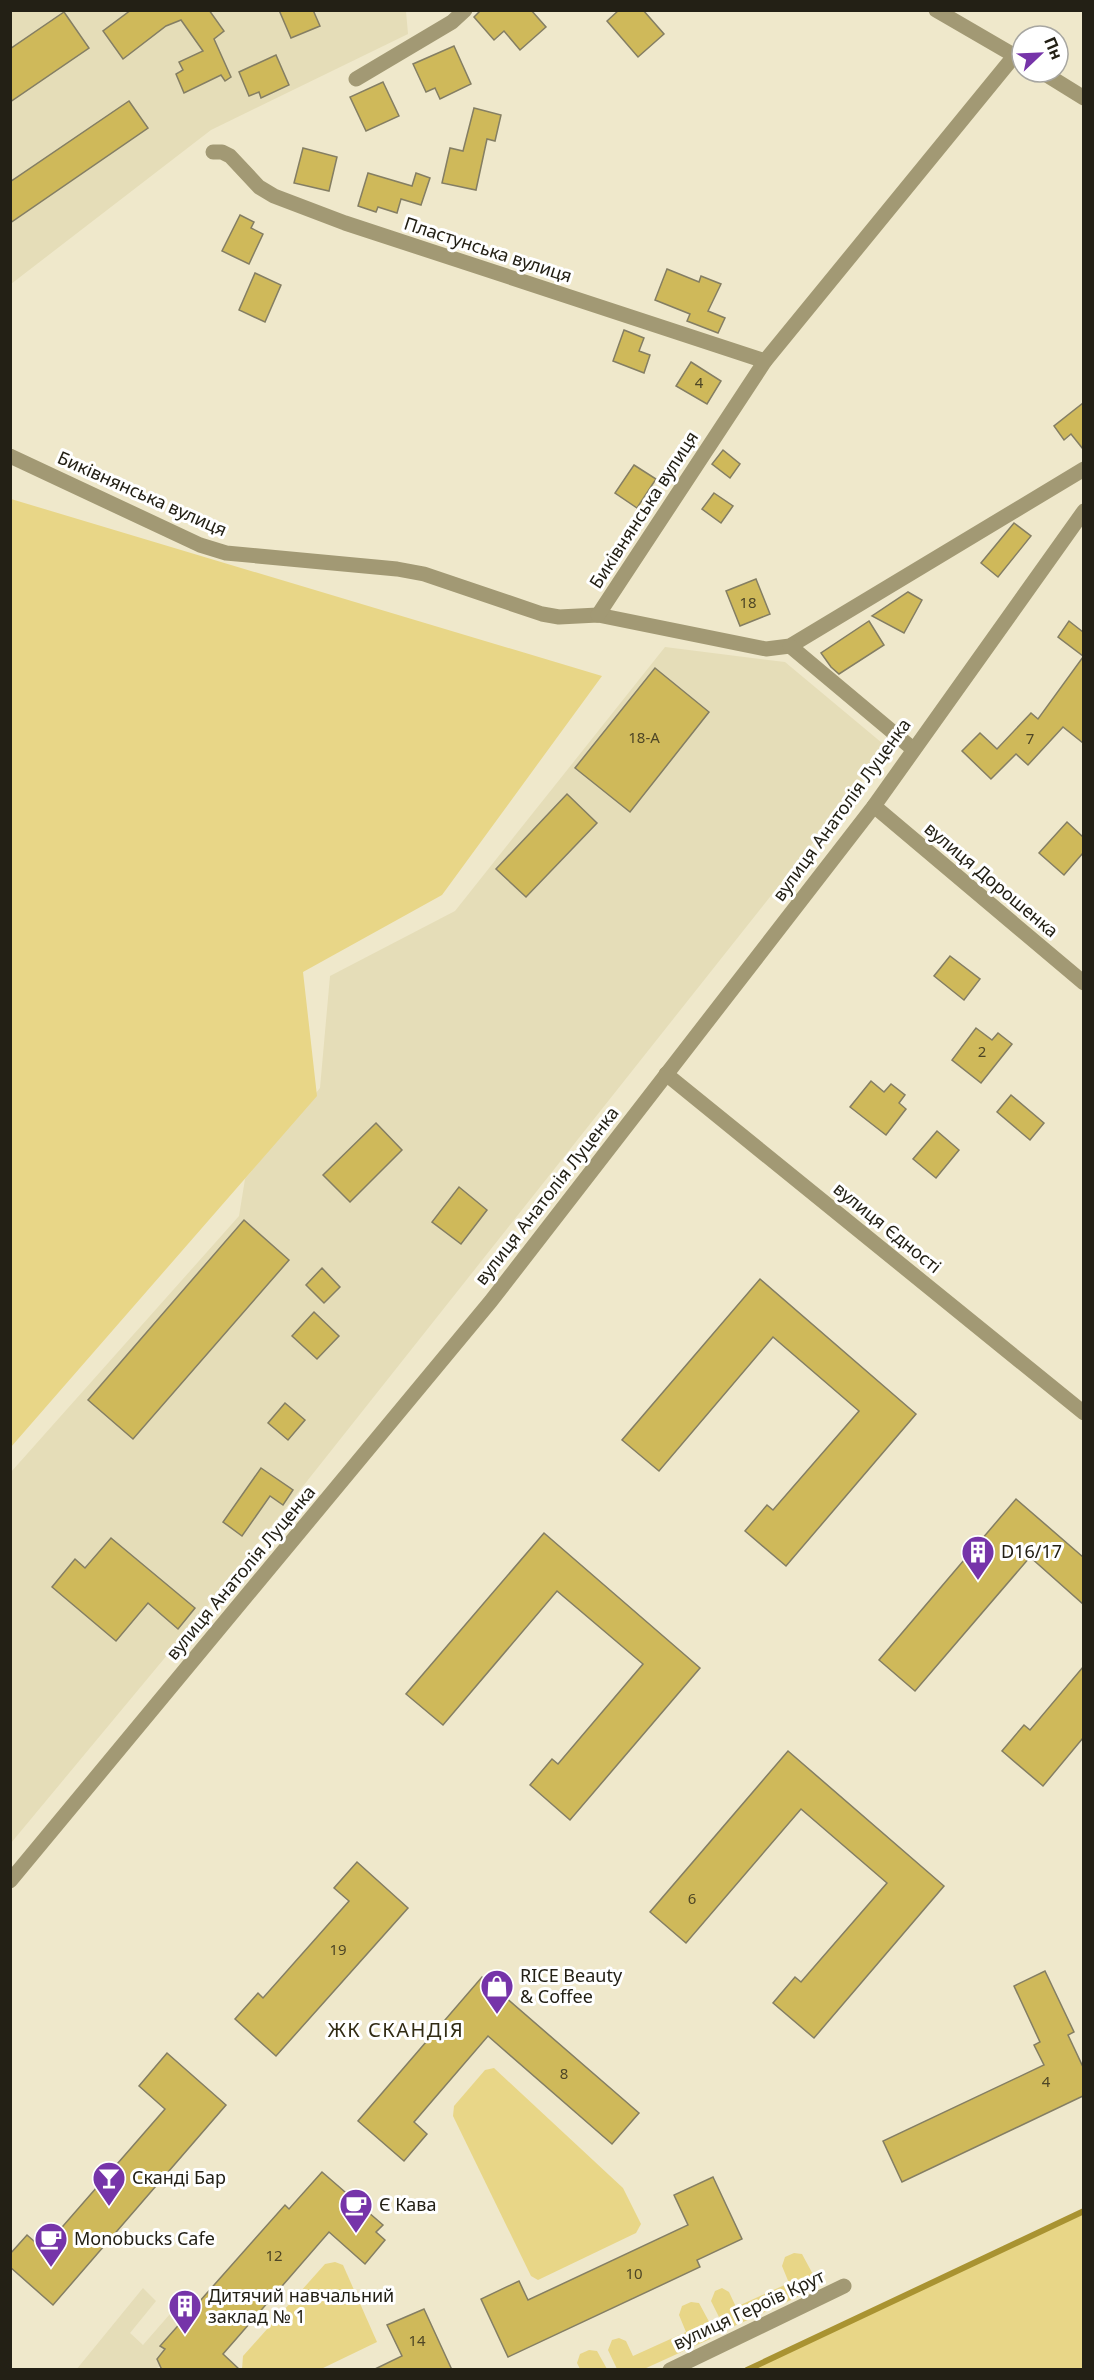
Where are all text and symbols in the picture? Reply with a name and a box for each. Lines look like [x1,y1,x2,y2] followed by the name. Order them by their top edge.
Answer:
[1010,24,1070,84] north arrow
[1039,33,1068,63] text: Пн
[401,211,575,288] street label: Пластунська вулиця
[695,372,704,392] house number: 4
[583,426,703,593] street label: Биківнянська вулиця
[54,445,231,541] street label: Биківнянська вулиця
[739,592,757,612] house number: 18
[767,713,916,906] street label: вулиця Анатолія Луценка
[628,727,660,747] house number: 18-А
[1026,728,1034,748] house number: 7
[920,816,1064,942] street label: вулиця Дорошенка
[978,1041,986,1061] house number: 2
[469,1101,624,1290] street label: вулиця Анатолія Луценка
[829,1176,947,1278] street label: вулиця Єдності
[160,1480,320,1665] street label: вулиця Анатолія Луценка
[960,1534,996,1581] building icon: D16/17
[1001,1539,1062,1563] place label: D16/17
[688,1888,696,1908] house number: 6
[329,1939,347,1959] house number: 19
[520,1963,623,2008] place label: RICE Beauty & Coffee
[479,1968,515,2015] shop icon: RICE Beauty & Coffee
[328,2016,464,2043] district label: ЖК СКАНДІЯ
[560,2063,568,2083] house number: 8
[1042,2071,1051,2091] house number: 4
[91,2160,127,2207] bar icon: Сканді Бар
[132,2165,226,2189] place label: Сканді Бар
[338,2187,374,2234] cafe icon: Є Кава
[379,2192,436,2216] place label: Є Кава
[33,2221,69,2268] cafe icon: Monobucks Cafe
[74,2226,215,2250] place label: Monobucks Cafe
[265,2245,283,2265] house number: 12
[625,2263,643,2283] house number: 10
[669,2263,829,2355] street label: вулиця Героїв Крут
[208,2283,394,2328] place label: Дитячий навчальний заклад № 1
[167,2288,203,2335] building icon: Дитячий навчальний заклад № 1
[408,2330,426,2350] house number: 14

